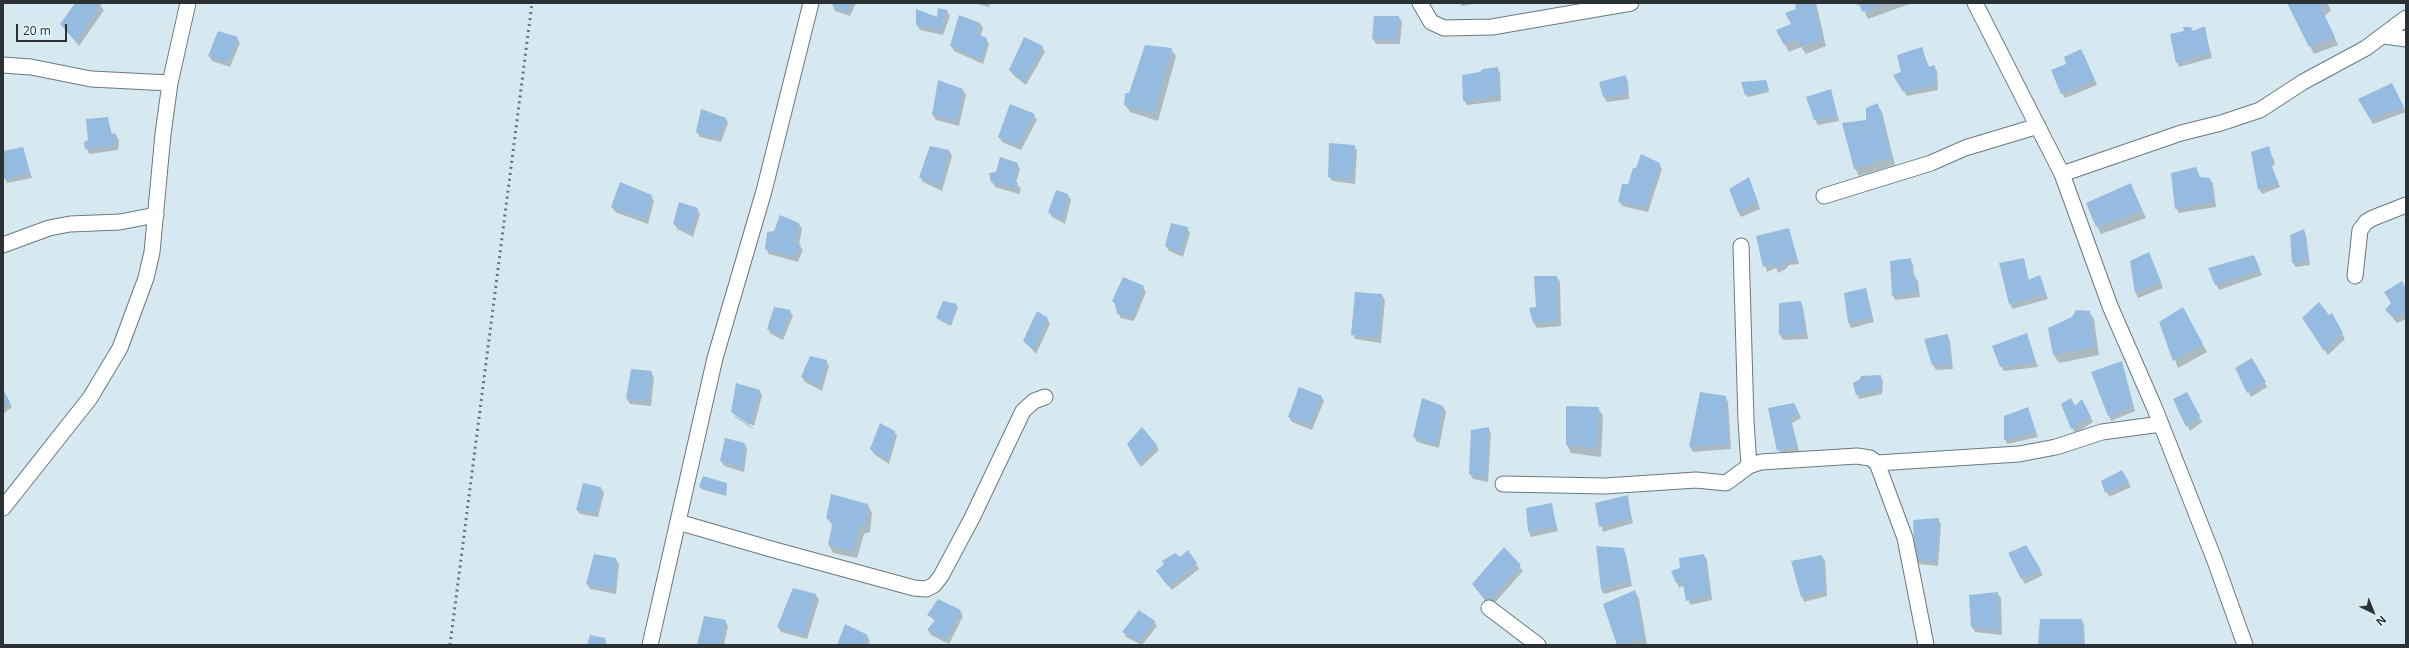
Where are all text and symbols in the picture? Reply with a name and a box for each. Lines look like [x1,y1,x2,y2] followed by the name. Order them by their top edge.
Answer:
[18,16,69,42] scale bar
[23,22,51,39] text: 20 m
[2353,592,2393,632] north arrow
[2373,613,2390,630] text: N

